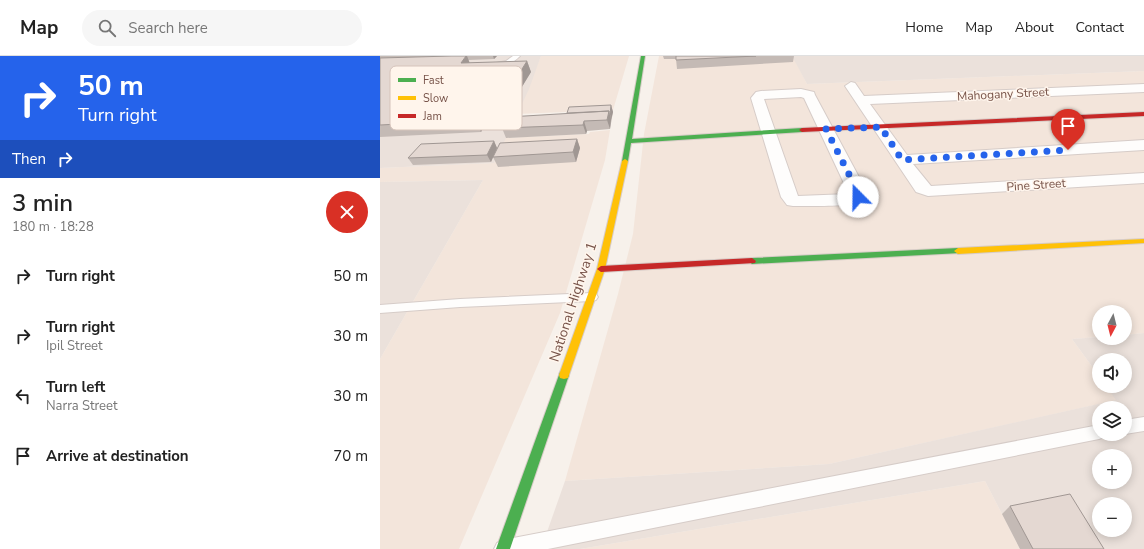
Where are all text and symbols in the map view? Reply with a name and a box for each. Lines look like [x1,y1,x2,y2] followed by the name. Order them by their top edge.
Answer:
[82,10,362,46] search box
[20,15,58,41] text: Map
[96,17,118,39] icon: search
[128,18,208,38] text: Search here
[905,18,943,37] text: Home
[965,18,993,37] text: Map
[1015,18,1054,37] text: About
[1076,18,1124,37] text: Contact
[390,66,522,130] legend
[78,67,144,105] text: 50 m
[12,72,64,124] icon: right
[423,73,444,88] text: Fast
[957,84,1050,104] street label: Mahogany Street
[423,91,448,106] text: Slow
[78,103,157,127] text: Turn right
[422,109,442,124] text: Jam
[1051,109,1085,150] pin
[1057,115,1079,137] icon: arrive
[54,148,76,170] icon: right
[12,149,46,169] text: Then
[1006,175,1067,195] street label: Pine Street
[837,176,879,218] position arrow
[12,187,73,219] text: 3 min
[326,191,368,233] button: close
[12,218,94,236] text: 180 m · 18:28
[545,240,601,364] street label: National Highway 1
[12,265,34,287] icon: right
[46,266,115,286] text: Turn right
[333,266,368,286] text: 50 m
[1092,305,1132,345] north arrow
[1092,305,1132,537] map controls
[46,317,115,337] text: Turn right
[12,325,34,347] icon: right
[333,326,368,346] text: 30 m
[46,337,103,355] text: Ipil Street
[1092,353,1132,393] button: sound
[46,377,105,397] text: Turn left
[12,385,34,407] icon: left
[333,386,368,406] text: 30 m
[46,397,117,415] text: Narra Street
[1092,401,1132,441] button: layers
[12,445,34,467] icon: arrive
[46,446,189,466] text: Arrive at destination
[333,446,368,466] text: 70 m
[1092,449,1132,489] button: +
[1092,497,1132,537] button: −

